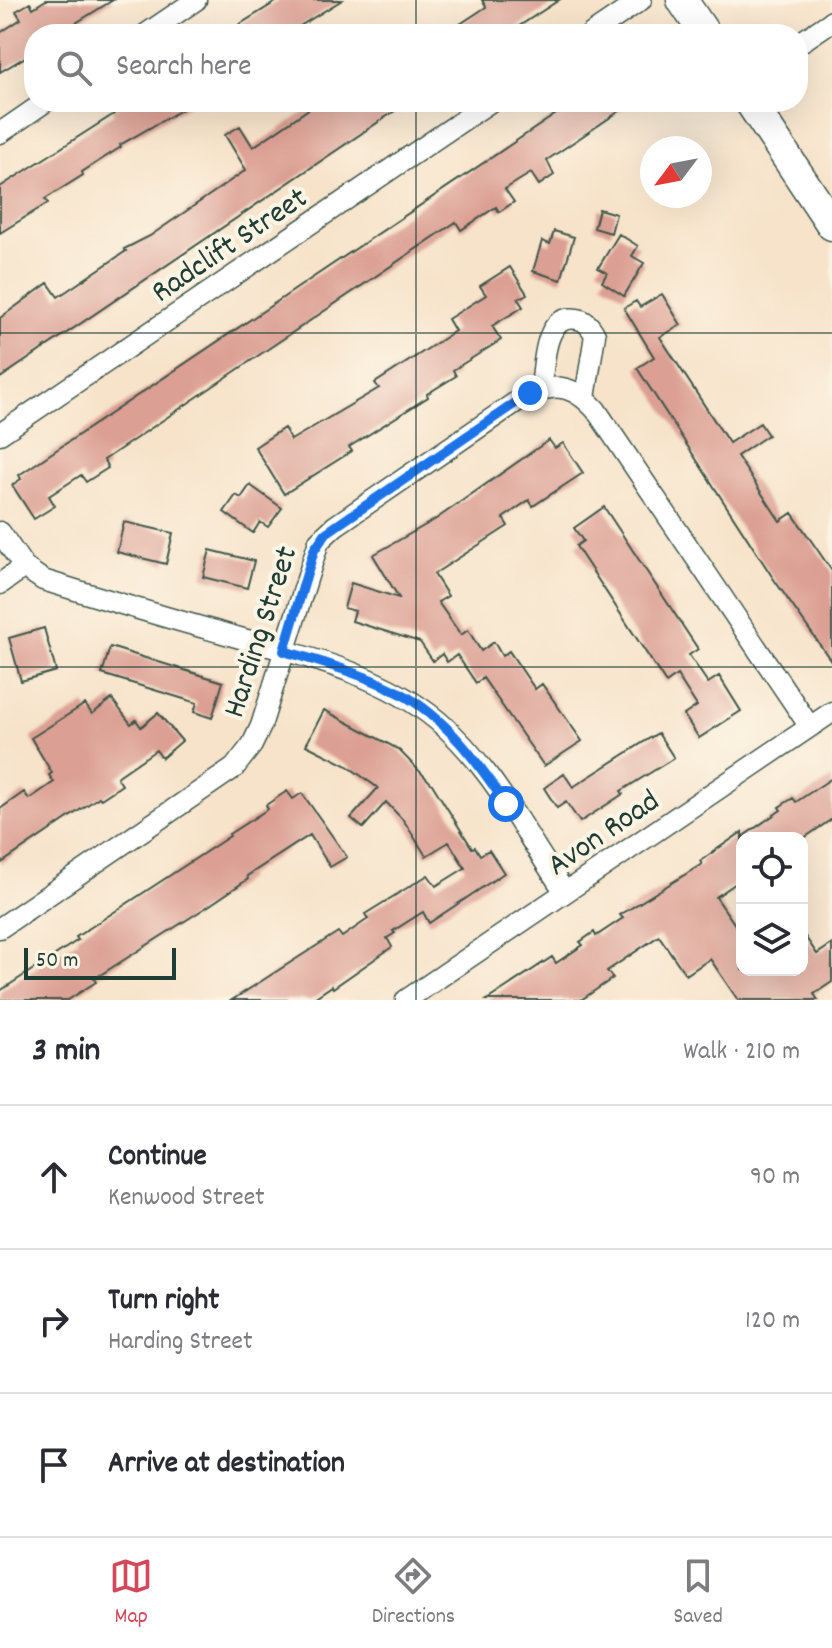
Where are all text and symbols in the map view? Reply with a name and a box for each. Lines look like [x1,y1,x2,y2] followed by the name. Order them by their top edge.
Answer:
[24,24,808,112] search box
[52,46,96,90] icon: search
[116,47,252,90] text: Search here
[640,136,712,208] north arrow
[143,178,318,317] street label: Radclift Street
[512,375,548,411] route end
[213,541,312,724] street label: Harding Street
[539,781,670,890] street label: Avon Road
[488,786,524,822] route start
[736,832,808,976] map controls
[736,832,808,904] button: locate
[736,904,808,976] button: layers
[24,944,176,980] scale bar
[36,946,78,977] text: 50 m
[32,1028,100,1077] text: 3 min
[683,1034,800,1071] text: Walk · 210 m
[108,1137,207,1180] text: Continue
[32,1155,76,1199] icon: ahead
[750,1159,800,1196] text: 90 m
[108,1180,265,1217] text: Kenwood Street
[108,1281,219,1324] text: Turn right
[32,1299,76,1343] icon: right
[745,1303,800,1340] text: 120 m
[108,1324,253,1361] text: Harding Street
[32,1443,76,1487] icon: arrive
[108,1444,345,1487] text: Arrive at destination
[109,1554,153,1633] tab: Map
[372,1554,455,1633] tab: Directions
[674,1554,723,1633] tab: Saved

